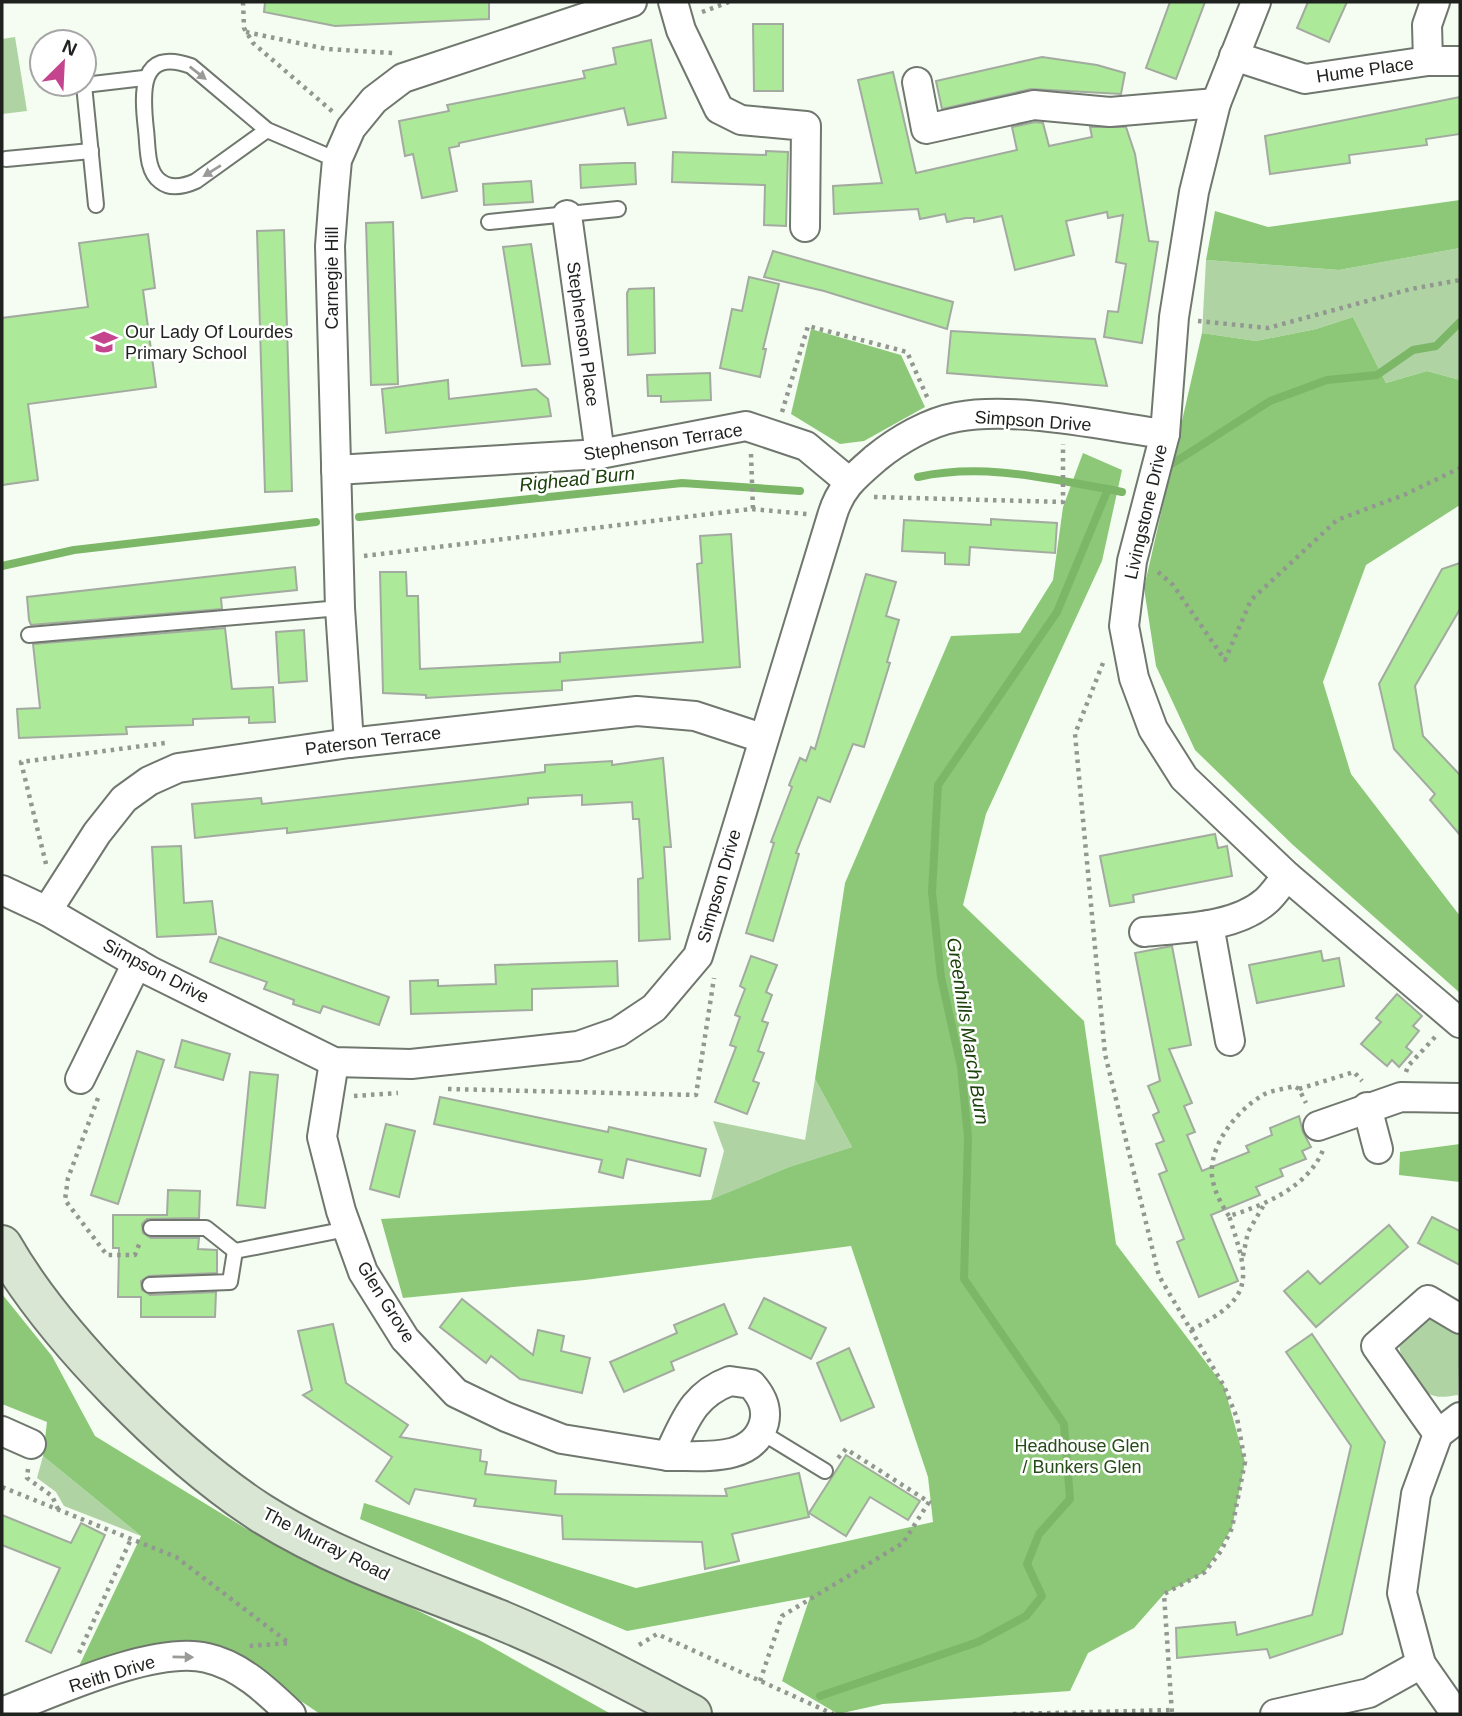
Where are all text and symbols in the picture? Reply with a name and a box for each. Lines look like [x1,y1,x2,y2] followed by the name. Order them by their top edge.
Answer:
[28,28,98,98] north arrow
[59,36,80,60] text: N
[1315,53,1415,87] street label: Hume Place
[189,66,207,80] one-way arrow
[203,165,222,178] one-way arrow
[322,226,342,330] street label: Carnegie Hill
[563,260,603,408] street label: Stephenson Place
[125,322,293,363] place label: Our Lady Of Lourdes Primary School
[89,327,119,357] school or university icon: Our Lady Of Lourdes Primary School
[974,407,1092,435] street label: Simpson Drive
[582,420,744,464] street label: Stephenson Terrace
[1121,442,1171,582] street label: Livingstone Drive
[518,462,636,496] water label: Righead Burn
[304,723,442,759] street label: Paterson Terrace
[693,827,745,945] street label: Simpson Drive
[100,935,212,1007] street label: Simpson Drive
[943,936,993,1126] water label: Greenhills March Burn
[353,1258,419,1346] street label: Glen Grove
[1014,1436,1150,1477] park label: Headhouse Glen / Bunkers Glen
[259,1503,393,1585] street label: The Murray Road
[67,1651,157,1697] street label: Reith Drive
[172,1651,194,1662] one-way arrow

